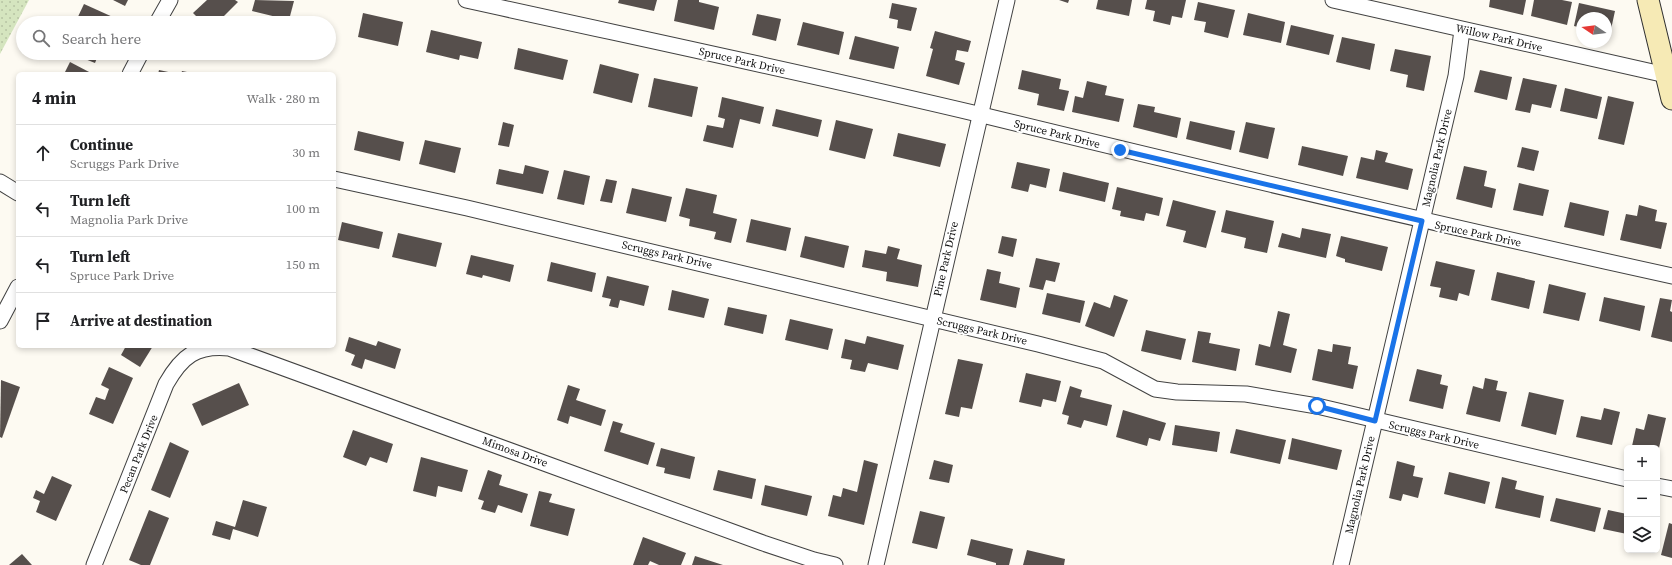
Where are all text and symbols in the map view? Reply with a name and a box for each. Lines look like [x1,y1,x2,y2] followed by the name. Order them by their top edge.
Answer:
[1576,12,1612,48] north arrow
[16,16,336,60] search box
[1454,21,1544,55] street label: Willow Park Drive
[30,27,52,49] icon: search
[62,28,141,49] text: Search here
[697,44,787,78] street label: Spruce Park Drive
[32,86,76,110] text: 4 min
[247,90,320,107] text: Walk · 280 m
[1418,107,1456,208] street label: Magnolia Park Drive
[1012,116,1102,152] street label: Spruce Park Drive
[70,134,133,155] text: Continue
[1111,141,1129,159] route end
[32,142,54,164] icon: ahead
[292,144,320,161] text: 30 m
[70,155,179,172] text: Scruggs Park Drive
[70,190,130,211] text: Turn left
[32,198,54,220] icon: left
[286,200,320,217] text: 100 m
[70,211,188,228] text: Magnolia Park Drive
[1433,218,1523,251] street label: Spruce Park Drive
[930,220,962,298] street label: Pine Park Drive
[620,237,714,273] street label: Scruggs Park Drive
[70,246,130,267] text: Turn left
[32,254,54,276] icon: left
[286,256,320,273] text: 150 m
[70,267,174,284] text: Spruce Park Drive
[32,310,54,332] icon: arrive
[70,310,212,331] text: Arrive at destination
[935,313,1029,349] street label: Scruggs Park Drive
[1308,397,1326,415] route start
[116,412,162,496] street label: Pecan Park Drive
[1387,417,1481,453] street label: Scruggs Park Drive
[480,433,550,471] street label: Mimosa Drive
[1341,434,1379,535] street label: Magnolia Park Drive
[1624,445,1660,553] map controls
[1624,445,1660,481] button: +
[1624,481,1660,517] button: −
[1624,517,1660,553] button: layers

